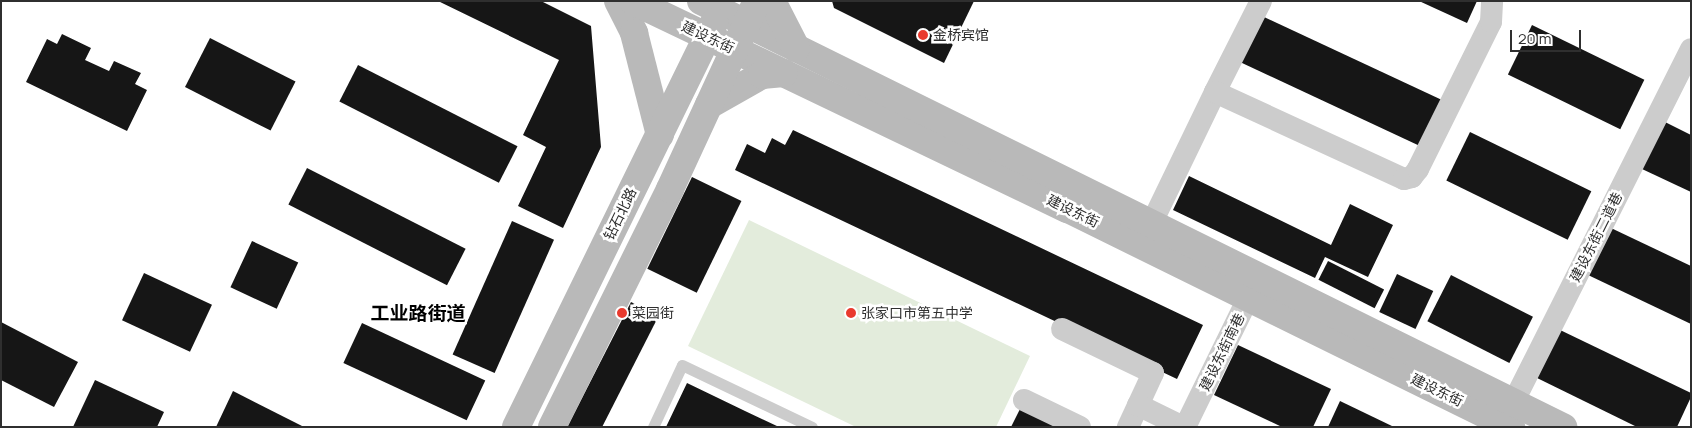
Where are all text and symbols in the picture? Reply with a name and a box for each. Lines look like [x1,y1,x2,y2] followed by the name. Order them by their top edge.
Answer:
[679,18,737,56] street label: 建设东街
[1512,20,1583,52] scale bar
[933,27,989,43] place label: 金桥宾馆
[1518,28,1551,49] text: 20 m
[917,29,929,41] marker: 金桥宾馆
[600,185,640,243] street label: 钻石北路
[1566,190,1626,284] street label: 建设东街二道巷
[1044,191,1102,231] street label: 建设东街
[371,303,465,325] district label: 工业路街道
[632,305,674,321] place label: 菜园街
[861,305,973,321] place label: 张家口市第五中学
[616,307,628,319] marker: 菜园街
[845,307,857,319] marker: 张家口市第五中学
[1196,311,1248,393] street label: 建设东街南巷
[1408,370,1466,410] street label: 建设东街

